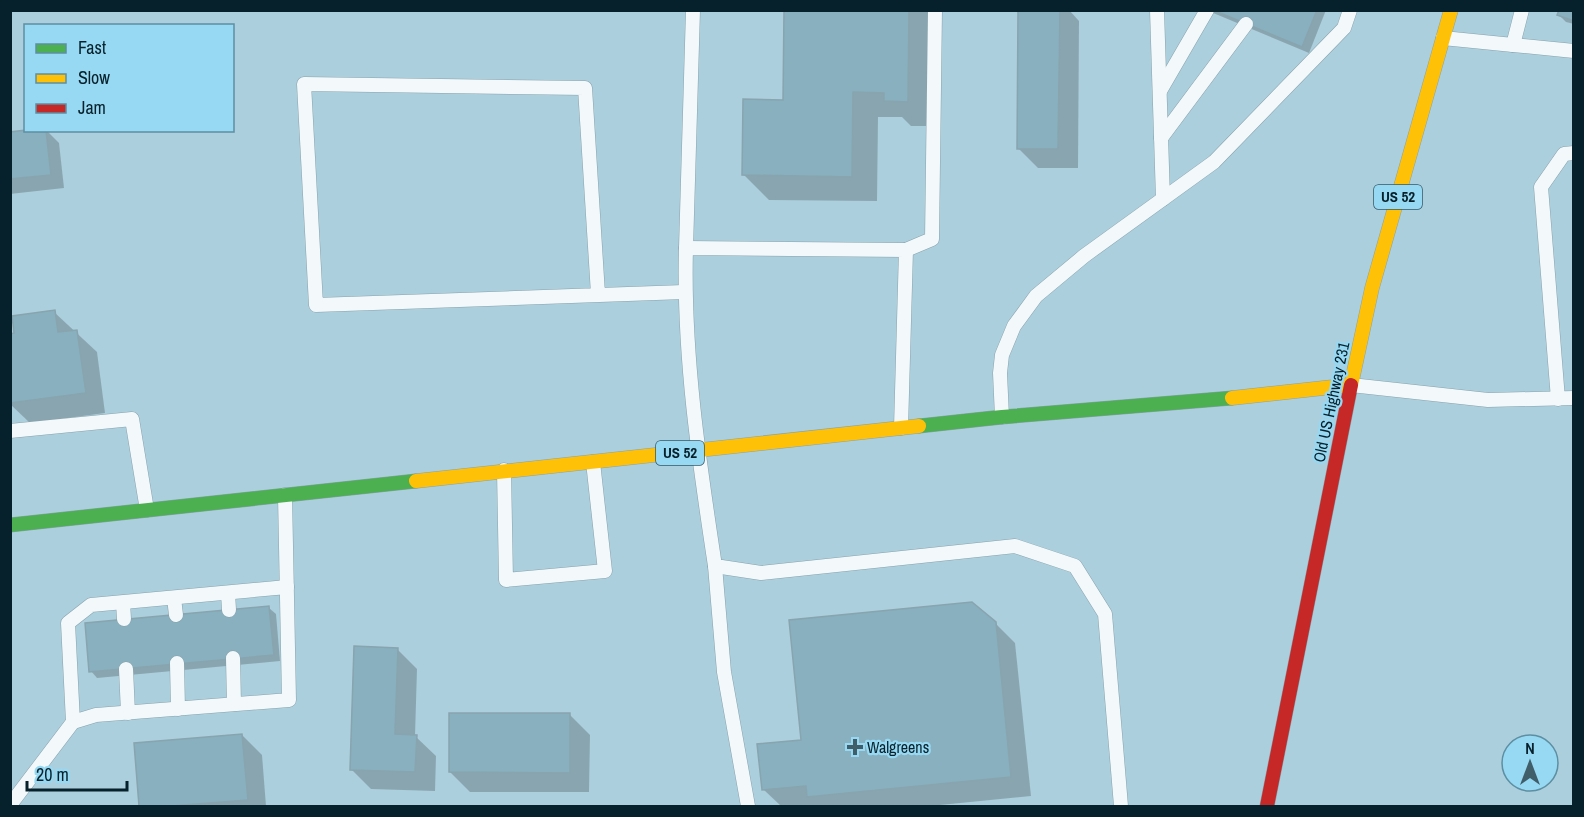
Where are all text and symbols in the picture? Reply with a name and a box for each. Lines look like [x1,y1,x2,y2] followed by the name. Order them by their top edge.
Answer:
[24,24,234,132] legend
[78,35,106,60] text: Fast
[78,65,110,90] text: Slow
[78,95,106,120] text: Jam
[1374,185,1422,209] road number: US 52
[1308,339,1355,464] street label: Old US Highway 231
[656,441,704,465] road number: US 52
[1500,733,1560,793] north arrow
[867,736,929,758] place label: Walgreens
[1525,737,1535,759] text: N
[848,740,862,754] marker: Walgreens
[27,754,128,792] scale bar
[36,762,69,787] text: 20 m

